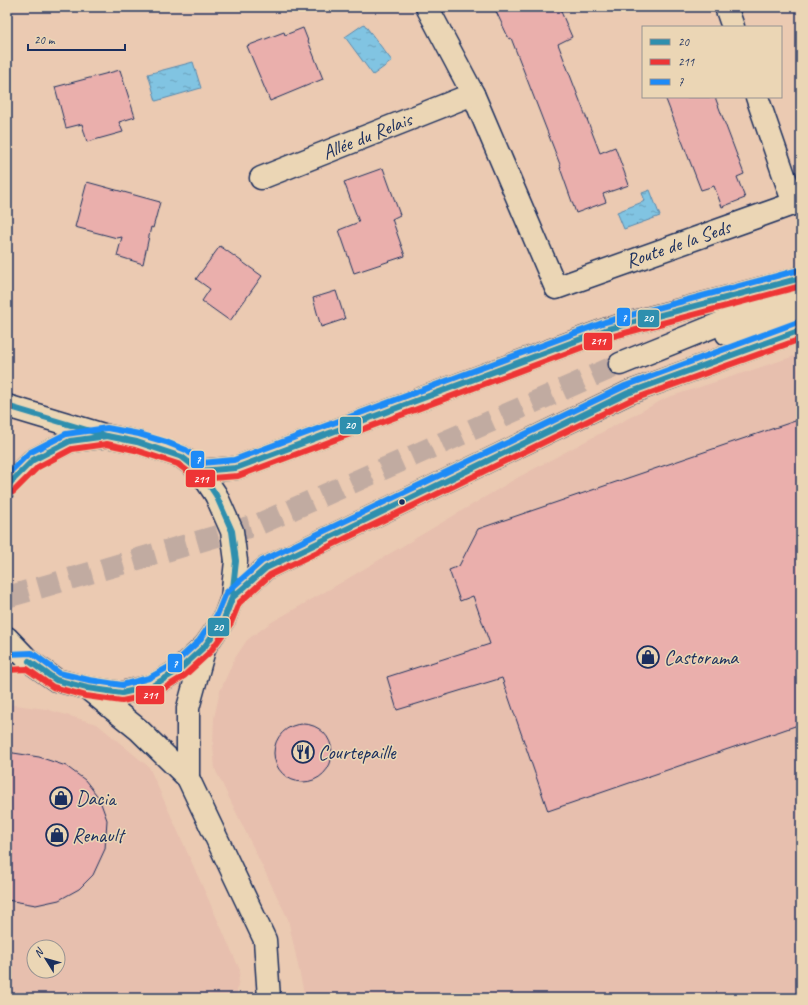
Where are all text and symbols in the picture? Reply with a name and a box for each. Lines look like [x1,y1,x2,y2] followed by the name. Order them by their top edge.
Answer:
[28,26,125,52] scale bar
[642,26,782,98] legend
[34,32,56,48] text: 20 m
[678,34,690,50] text: 20
[678,54,695,70] text: 211
[678,74,684,90] text: 7
[319,106,417,165] street label: Allée du Relais
[622,214,736,274] street label: Route de la Seds
[616,307,631,327] line badge: 7
[637,309,660,328] line badge: 20
[622,310,628,324] text: 7
[643,311,654,325] text: 20
[583,332,613,351] line badge: 211
[591,334,606,348] text: 211
[339,416,362,435] line badge: 20
[345,418,356,432] text: 20
[190,450,205,469] line badge: 7
[196,452,202,466] text: 7
[185,469,216,488] line badge: 211
[194,472,209,486] text: 211
[397,497,407,507] unlabelled marker
[207,617,230,637] line badge: 20
[213,620,224,634] text: 20
[635,644,661,670] shop icon: Castorama
[664,645,739,670] place label: Castorama
[167,653,183,673] line badge: 7
[173,656,179,670] text: 7
[135,685,165,705] line badge: 211
[143,688,158,702] text: 211
[290,739,316,765] restaurant icon: Courtepaille
[318,740,397,765] place label: Courtepaille
[48,785,74,811] shop icon: Dacia
[76,786,117,811] place label: Dacia
[44,822,70,848] shop icon: Renault
[72,823,127,848] place label: Renault
[26,939,66,979] north arrow
[30,944,47,960] text: N

